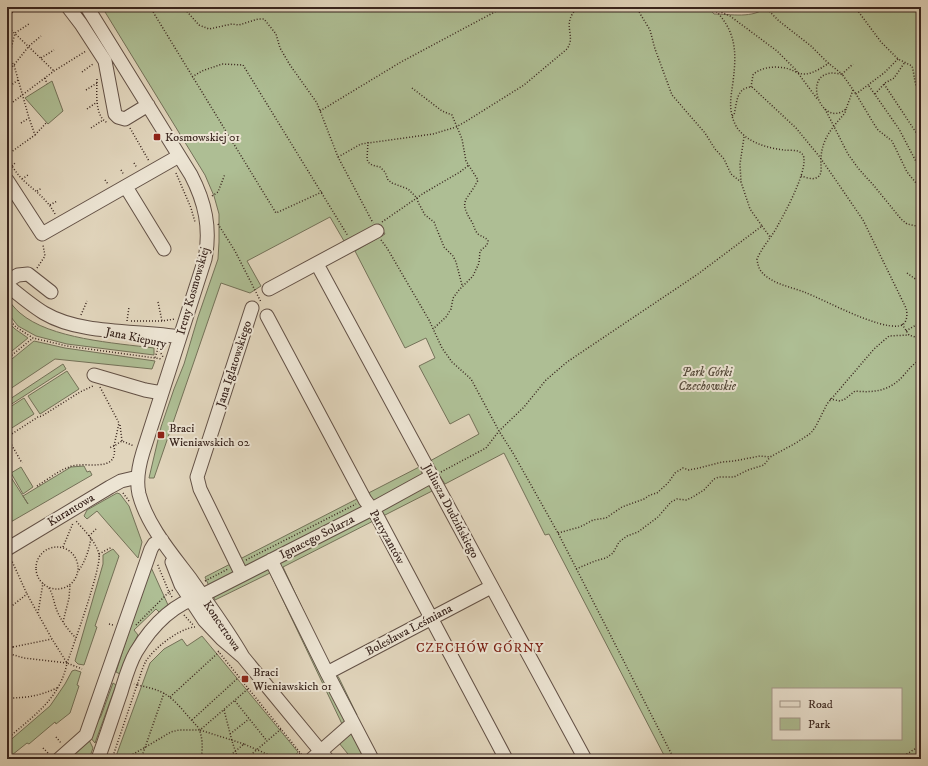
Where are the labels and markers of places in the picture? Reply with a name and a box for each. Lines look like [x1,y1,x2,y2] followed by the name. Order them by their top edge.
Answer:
[165,130,240,145] place label: Kosmowskiej 01
[152,132,162,142] marker: Kosmowskiej 01
[168,421,250,450] place label: Braci Wieniawskich 02
[156,430,166,440] marker: Braci Wieniawskich 02
[252,665,332,694] place label: Braci Wieniawskich 01
[240,674,250,684] marker: Braci Wieniawskich 01

